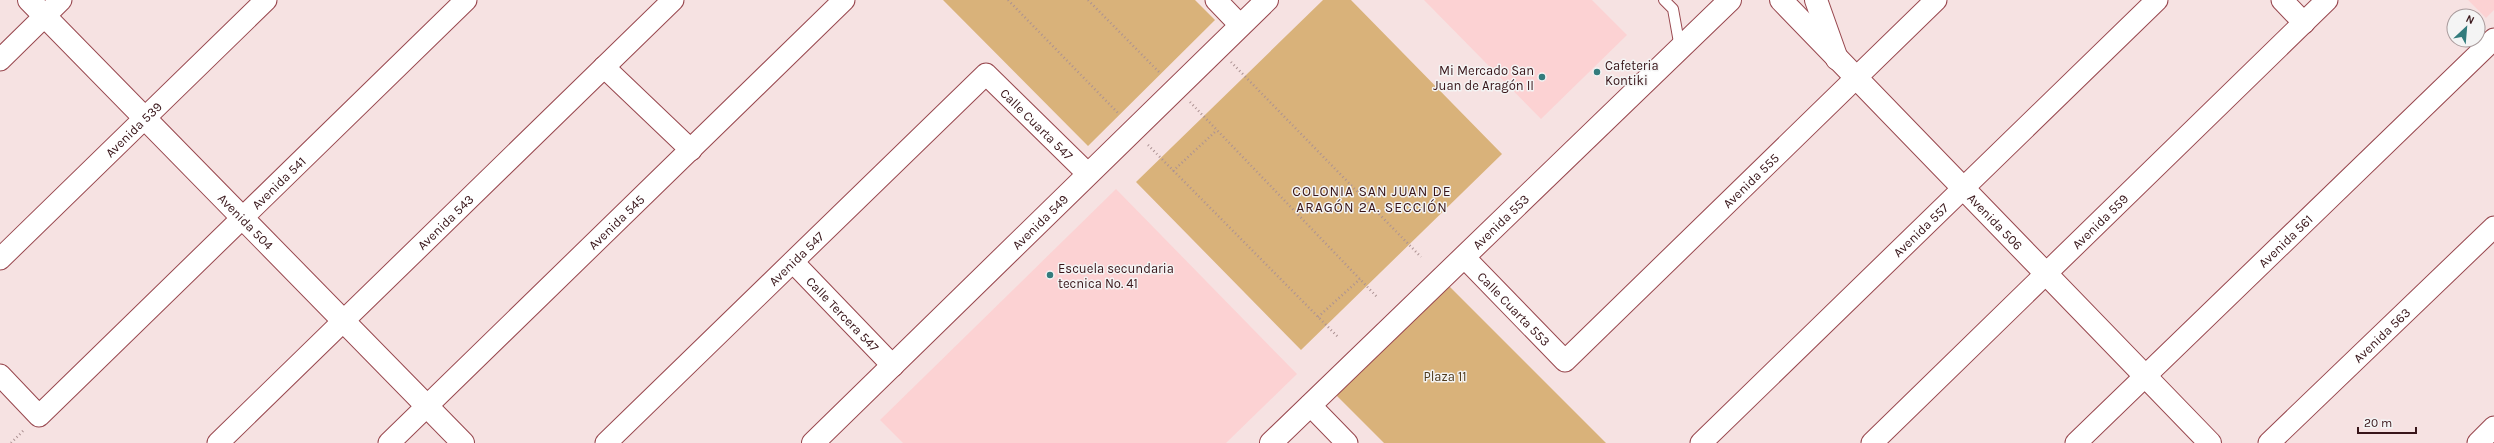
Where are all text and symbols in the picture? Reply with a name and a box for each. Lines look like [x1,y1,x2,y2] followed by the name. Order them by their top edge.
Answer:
[2446,8,2486,48] north arrow
[2464,12,2477,27] text: N
[1605,58,1659,88] place label: Cafeteria Kontiki
[1433,63,1534,93] place label: Mi Mercado San Juan de Aragón II
[1592,67,1602,77] marker: Cafeteria Kontiki
[1537,72,1547,82] marker: Mi Mercado San Juan de Aragón II
[997,85,1076,163] street label: Calle Cuarta 547
[102,99,165,160] street label: Avenida 539
[1720,150,1782,211] street label: Avenida 555
[249,153,308,212] street label: Avenida 541
[1292,183,1452,216] district label: COLONIA SAN JUAN DE ARAGÓN 2A. SECCIÓN
[215,190,277,253] street label: Avenida 504
[1965,190,2026,253] street label: Avenida 506
[414,191,476,252] street label: Avenida 543
[585,191,647,252] street label: Avenida 545
[1009,191,1071,252] street label: Avenida 549
[1469,191,1532,252] street label: Avenida 553
[2069,191,2131,252] street label: Avenida 559
[1890,200,1951,260] street label: Avenida 557
[2255,211,2315,270] street label: Avenida 561
[765,228,827,288] street label: Avenida 547
[1058,261,1174,291] place label: Escuela secundaria tecnica No. 41
[1475,268,1553,349] street label: Calle Cuarta 553
[1045,270,1055,280] marker: Escuela secundaria tecnica No. 41
[803,273,882,355] street label: Calle Tercera 547
[2350,304,2413,366] street label: Avenida 563
[1424,369,1467,384] park label: Plaza 11
[2358,409,2416,435] scale bar
[2364,416,2392,430] text: 20 m

